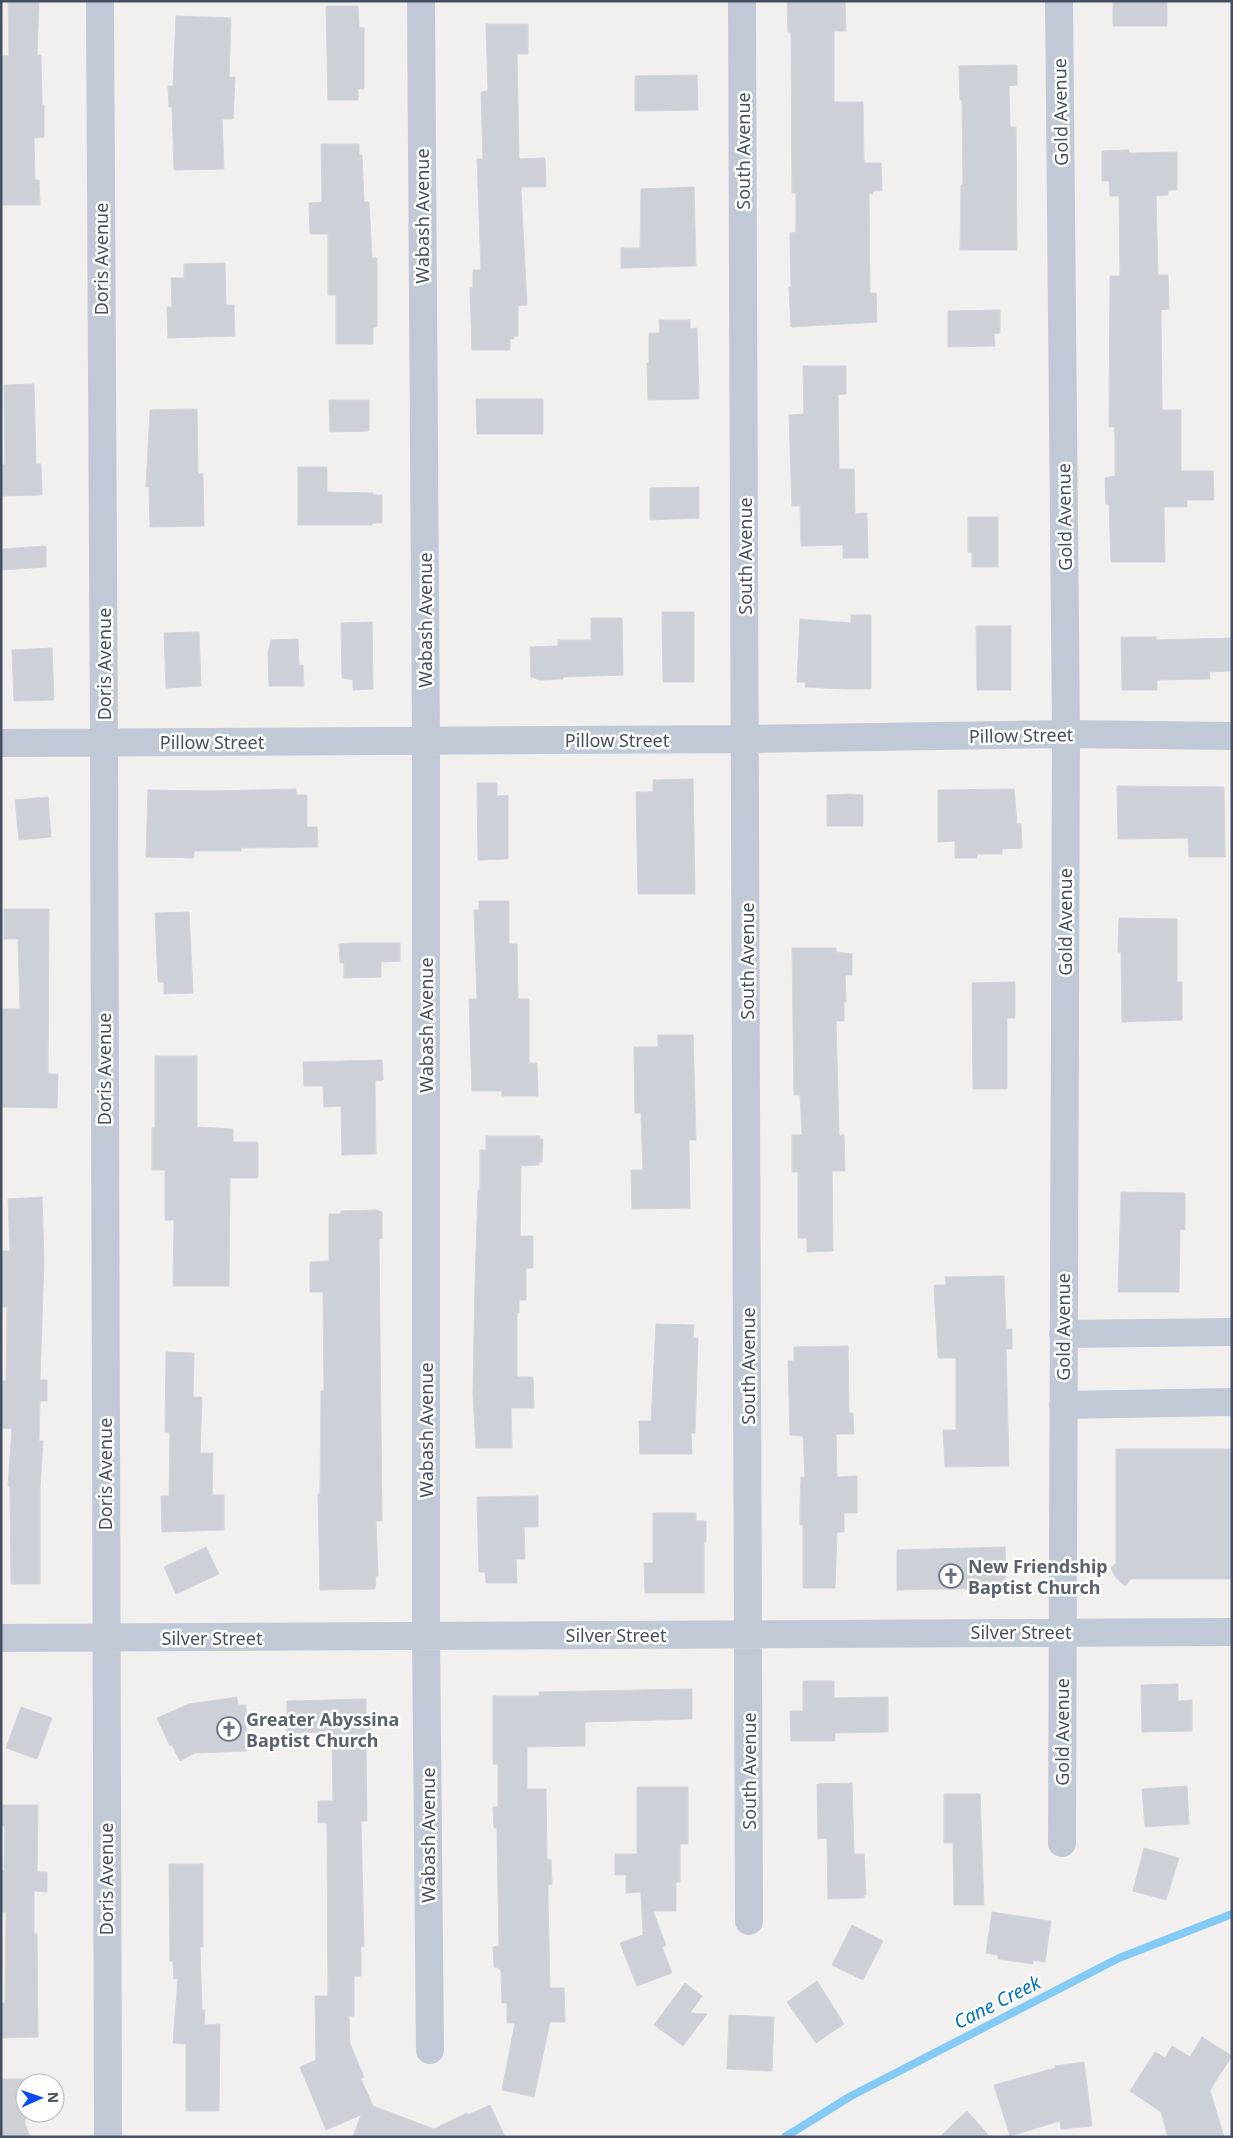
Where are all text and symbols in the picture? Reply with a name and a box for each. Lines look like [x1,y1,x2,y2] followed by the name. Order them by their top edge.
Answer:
[1047,58,1073,166] street label: Gold Avenue
[731,92,755,210] street label: South Avenue
[410,148,434,284] street label: Wabash Avenue
[89,203,113,315] street label: Doris Avenue
[1051,463,1077,571] street label: Gold Avenue
[733,497,757,615] street label: South Avenue
[413,552,437,688] street label: Wabash Avenue
[92,608,116,720] street label: Doris Avenue
[969,722,1074,748] street label: Pillow Street
[565,728,670,752] street label: Pillow Street
[160,730,265,754] street label: Pillow Street
[1053,868,1077,976] street label: Gold Avenue
[735,902,759,1020] street label: South Avenue
[414,957,438,1093] street label: Wabash Avenue
[92,1013,116,1125] street label: Doris Avenue
[1051,1273,1075,1381] street label: Gold Avenue
[736,1307,760,1425] street label: South Avenue
[414,1362,438,1498] street label: Wabash Avenue
[93,1418,117,1530] street label: Doris Avenue
[968,1554,1108,1599] place label: New Friendship Baptist Church
[938,1563,964,1589] church icon: New Friendship Baptist Church
[971,1620,1072,1644] street label: Silver Street
[566,1623,667,1647] street label: Silver Street
[162,1626,263,1650] street label: Silver Street
[1050,1678,1074,1786] street label: Gold Avenue
[246,1707,399,1752] place label: Greater Abyssina Baptist Church
[737,1712,761,1830] street label: South Avenue
[216,1716,242,1742] church icon: Greater Abyssina Baptist Church
[416,1767,440,1903] street label: Wabash Avenue
[94,1823,118,1935] street label: Doris Avenue
[949,1969,1045,2035] water label: Cane Creek
[15,2073,65,2123] north arrow
[44,2092,63,2104] text: N

